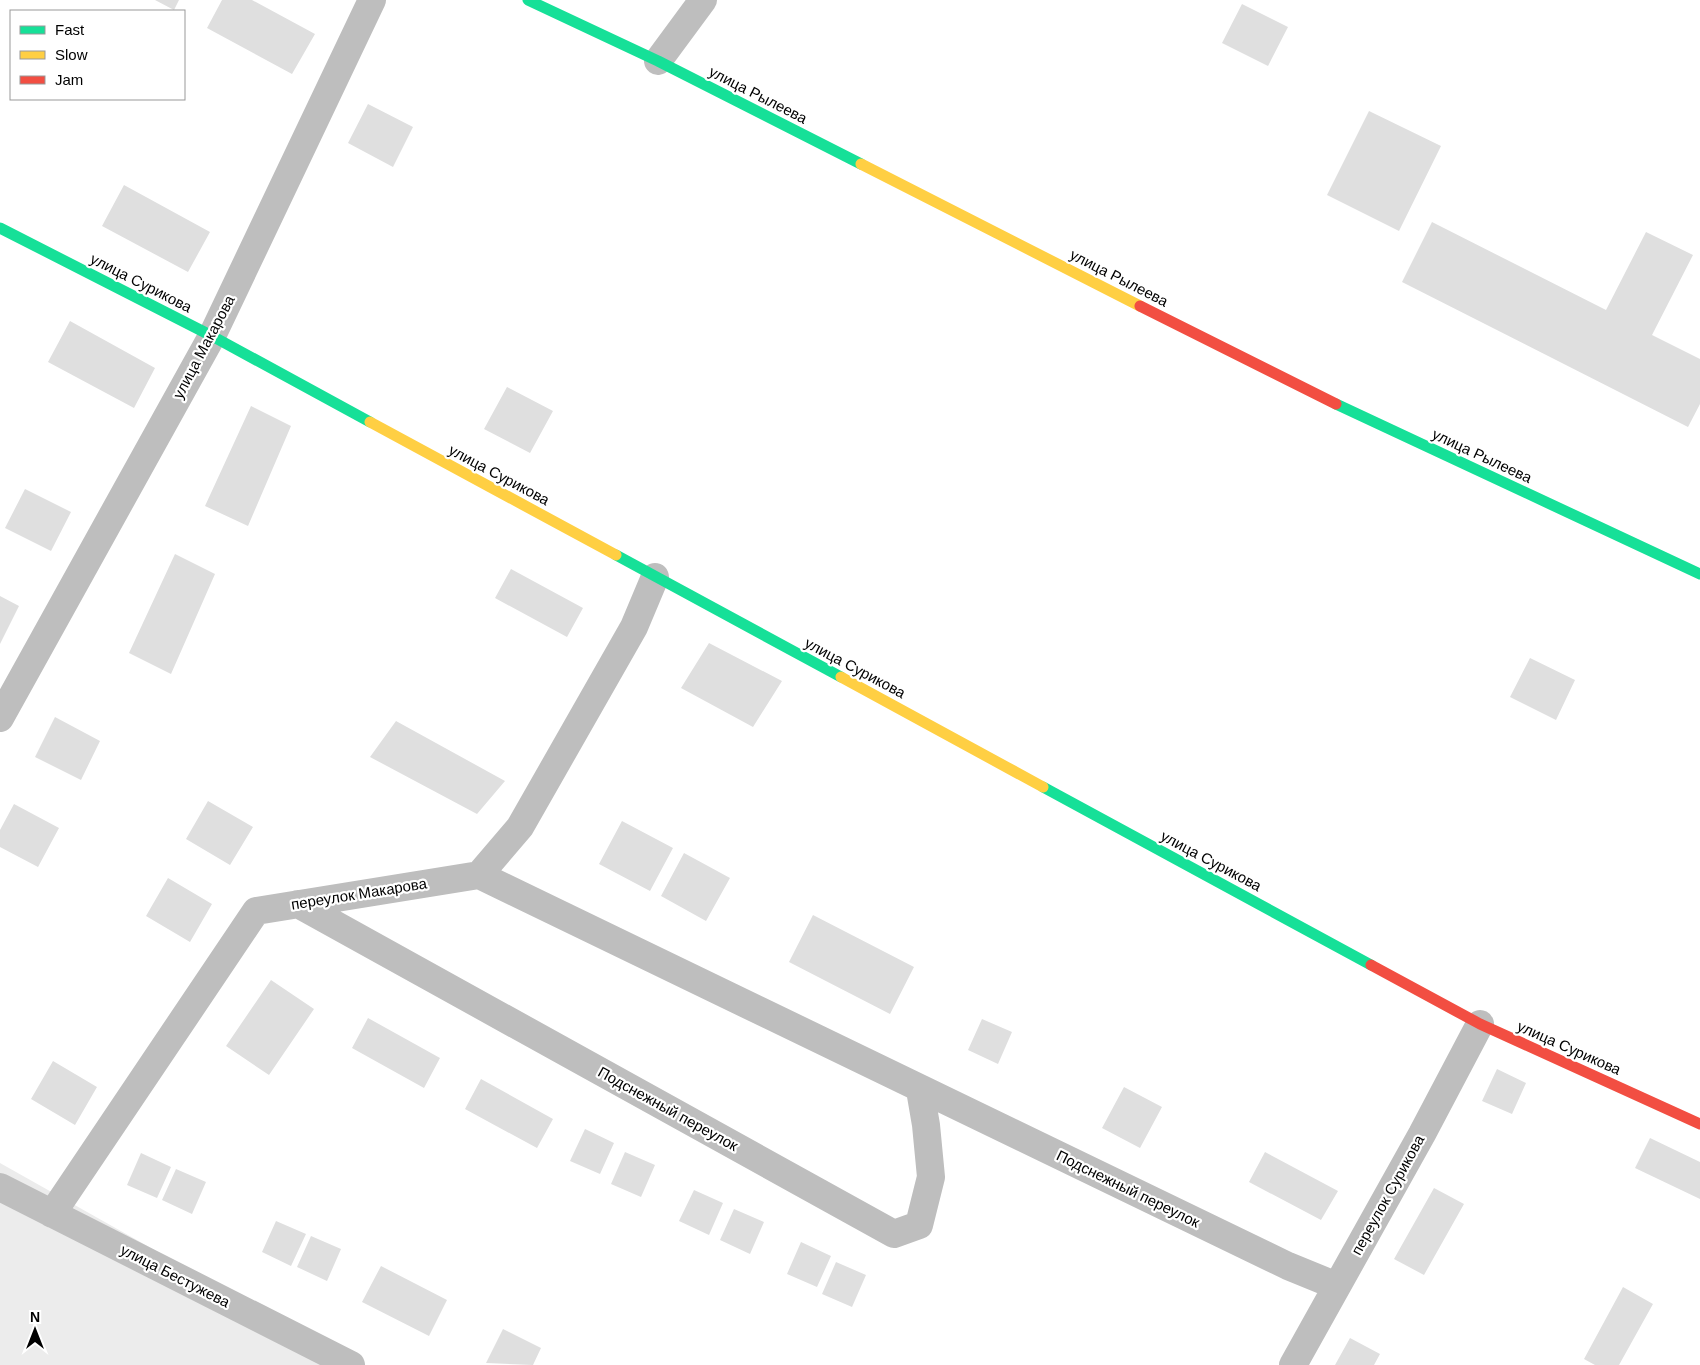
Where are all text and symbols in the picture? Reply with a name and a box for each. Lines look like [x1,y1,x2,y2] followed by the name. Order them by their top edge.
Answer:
[10,10,185,100] legend
[55,21,85,38] text: Fast
[55,46,88,63] text: Slow
[706,63,811,127] street label: улица Рылеева
[55,71,83,88] text: Jam
[1067,246,1172,310] street label: улица Рылеева
[88,250,195,316] street label: улица Сурикова
[169,292,238,401] street label: улица Макарова
[1430,425,1535,486] street label: улица Рылеева
[446,441,553,509] street label: улица Сурикова
[802,634,909,702] street label: улица Сурикова
[1158,827,1265,895] street label: улица Сурикова
[290,874,429,913] street label: переулок Макарова
[1515,1017,1624,1078] street label: улица Сурикова
[595,1063,741,1154] street label: Подснежный переулок
[1348,1131,1428,1258] street label: переулок Сурикова
[1054,1146,1203,1231] street label: Подснежный переулок
[118,1241,233,1311] street label: улица Бестужева
[10,1305,60,1355] north arrow
[30,1309,40,1325] text: N

